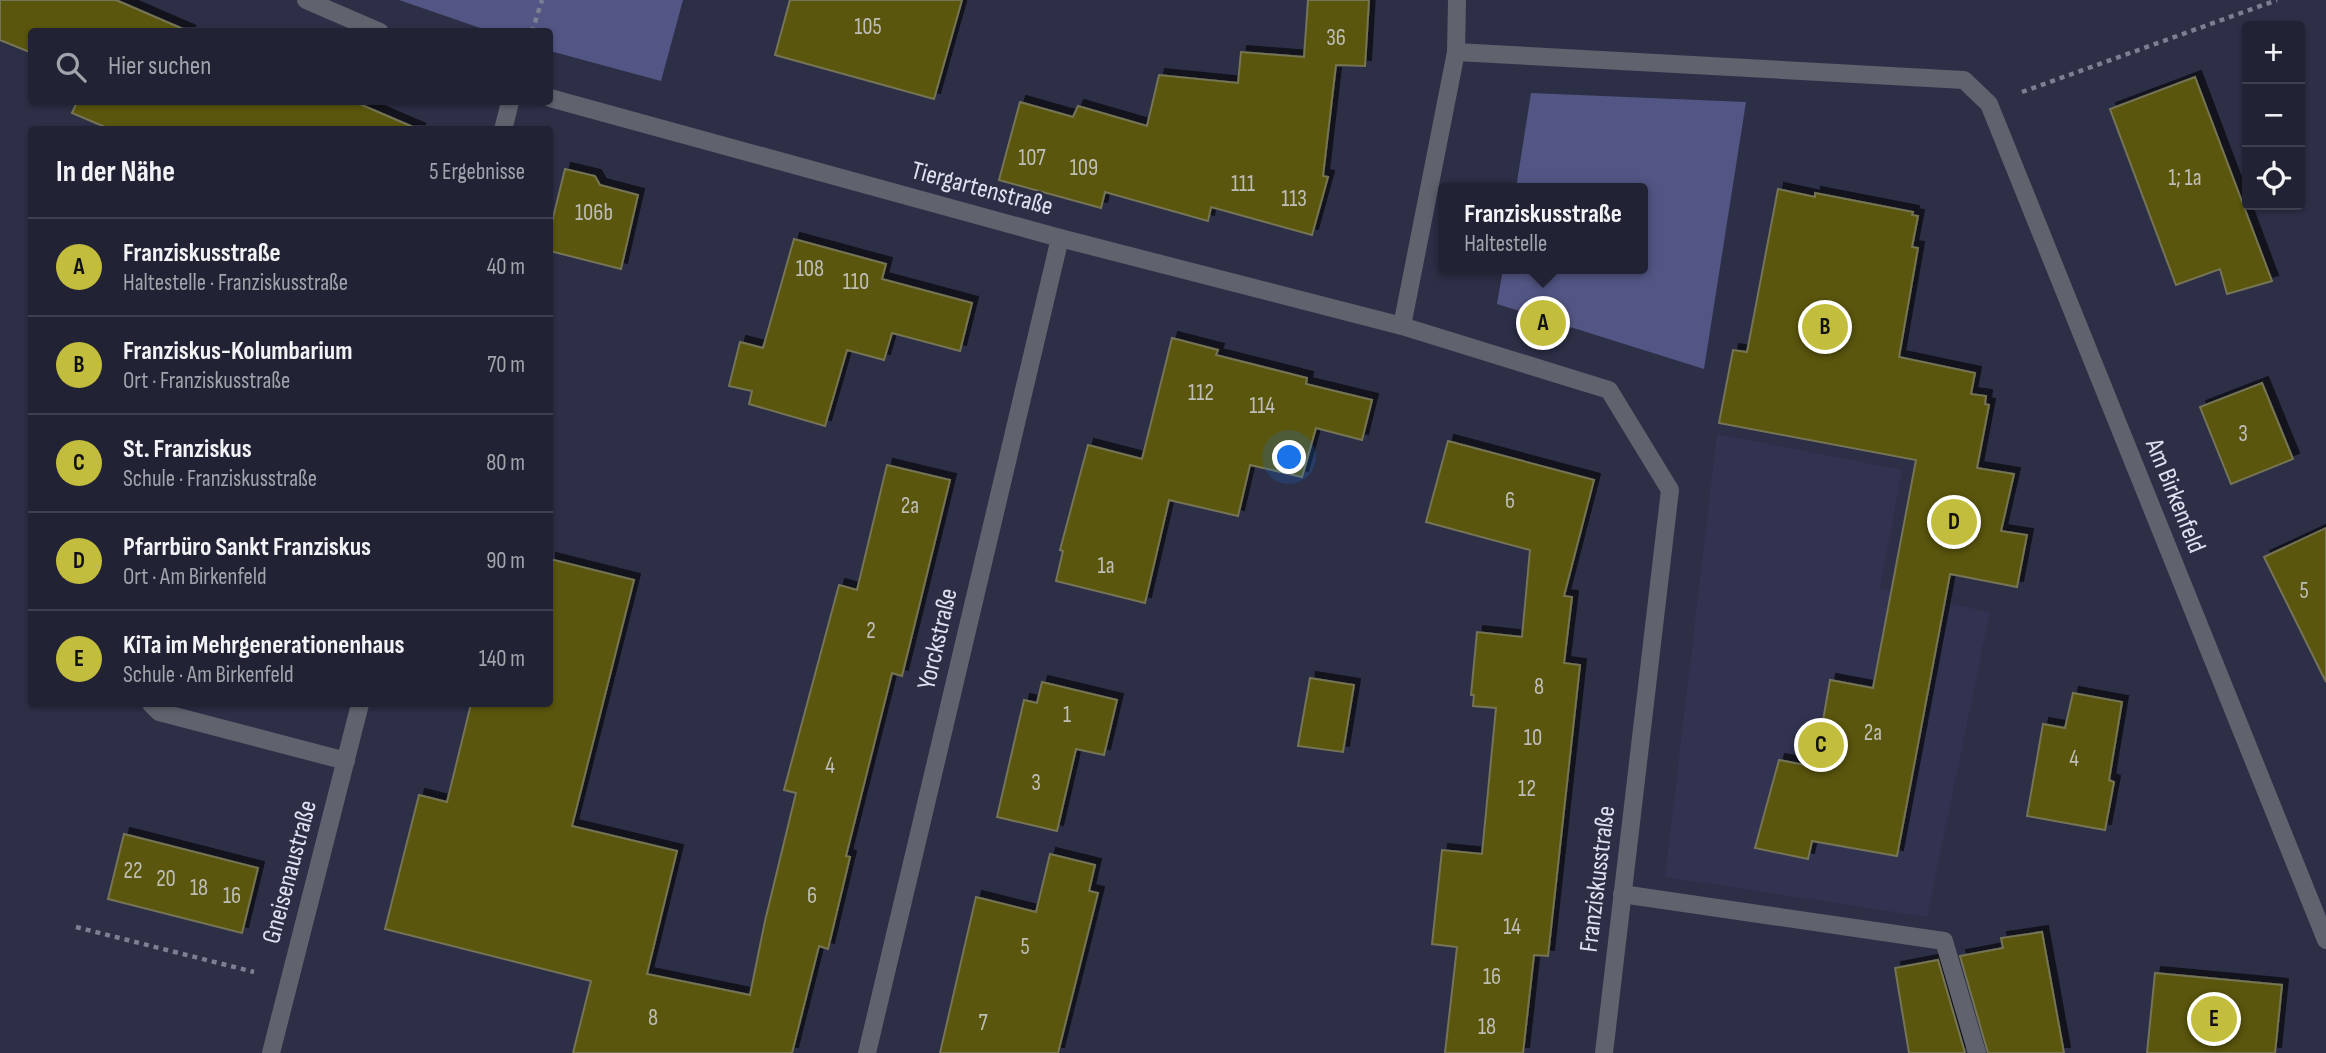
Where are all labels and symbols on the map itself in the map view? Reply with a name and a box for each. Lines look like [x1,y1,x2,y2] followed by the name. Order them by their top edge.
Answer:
[854,13,882,41] house number: 105
[1326,24,1346,52] house number: 36
[1018,144,1046,172] house number: 107
[1070,154,1098,182] house number: 109
[908,155,1056,223] street label: Tiergartenstraße
[2168,164,2202,192] house number: 1; 1a
[1231,170,1255,198] house number: 111
[1281,185,1307,213] house number: 113
[575,199,613,227] house number: 106b
[796,255,824,283] house number: 108
[843,268,869,296] house number: 110
[1520,297,1566,349] pin: A
[1802,301,1848,353] pin: B
[1188,379,1214,407] house number: 112
[1249,392,1275,420] house number: 114
[2238,420,2248,448] house number: 3
[2138,433,2212,558] street label: Am Birkenfeld
[1272,440,1306,474] your location
[1505,487,1515,515] house number: 6
[901,492,919,520] house number: 2a
[1931,496,1977,548] pin: D
[1097,552,1115,580] house number: 1a
[2299,577,2309,605] house number: 5
[911,585,965,693] street label: Yorckstraße
[866,617,876,645] house number: 2
[1534,673,1544,701] house number: 8
[1063,701,1071,729] house number: 1
[1798,719,1844,771] pin: C
[1864,719,1882,747] house number: 2a
[1524,724,1542,752] house number: 10
[2069,745,2079,773] house number: 4
[825,752,835,780] house number: 4
[1031,769,1041,797] house number: 3
[1518,775,1536,803] house number: 12
[256,797,324,947] street label: Gneisenaustraße
[1574,804,1622,954] street label: Franziskusstraße
[124,857,142,885] house number: 22
[156,865,176,893] house number: 20
[190,874,208,902] house number: 18
[223,882,241,910] house number: 16
[807,882,817,910] house number: 6
[1503,913,1521,941] house number: 14
[1020,933,1030,961] house number: 5
[1483,963,1501,991] house number: 16
[2191,993,2237,1045] pin: E
[648,1004,658,1032] house number: 8
[978,1009,988,1037] house number: 7
[1478,1013,1496,1041] house number: 18

